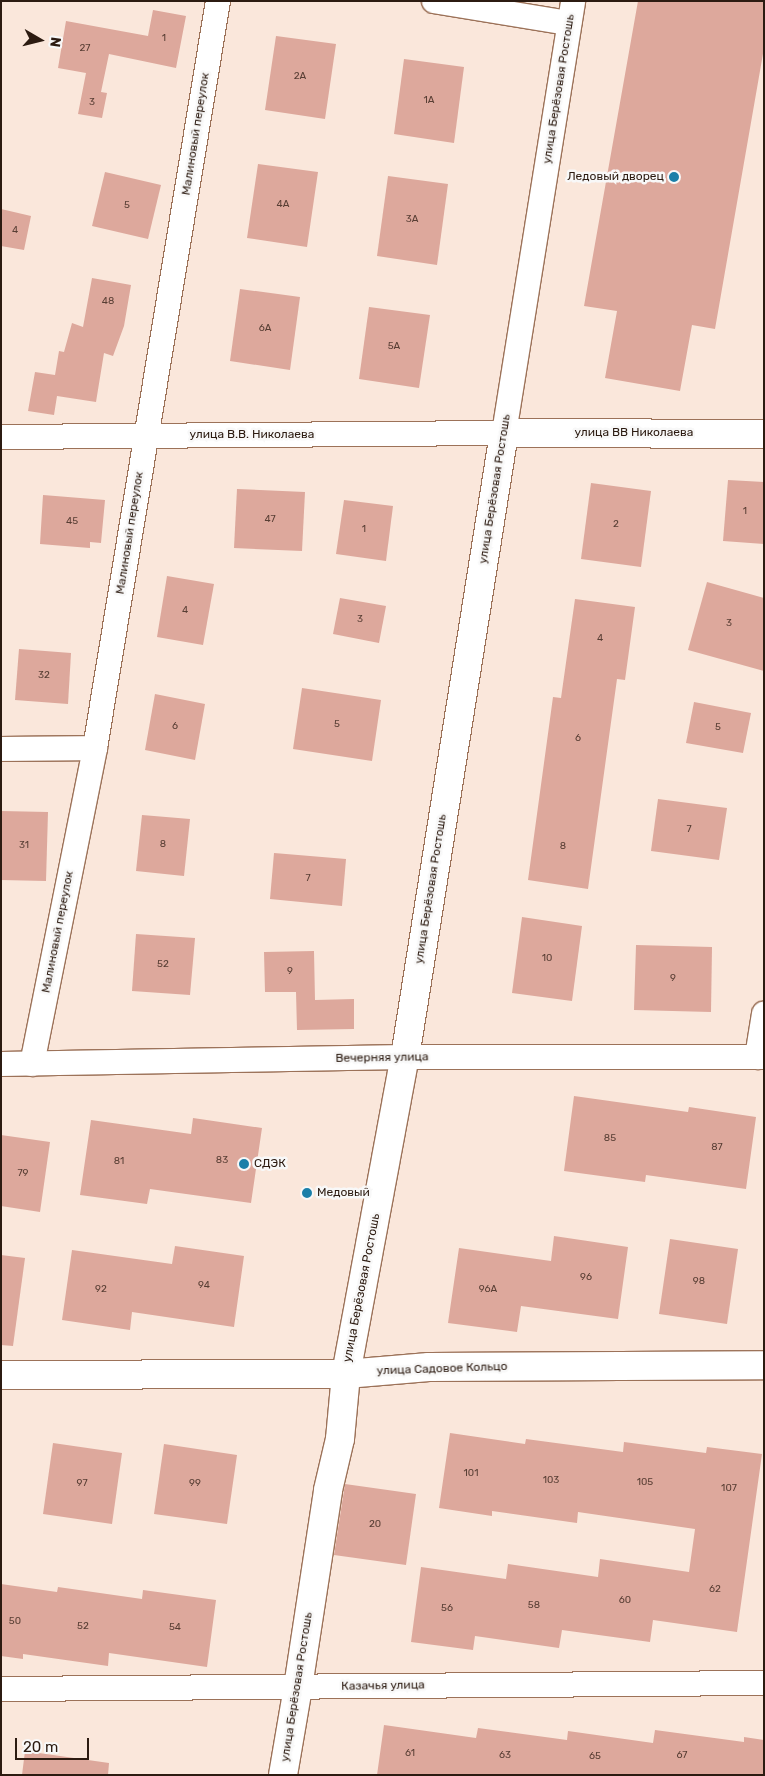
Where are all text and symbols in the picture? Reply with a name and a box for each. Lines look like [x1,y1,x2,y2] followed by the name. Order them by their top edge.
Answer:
[540,13,578,165] street label: улица Берёзовая Ростошь
[15,15,65,65] north arrow
[162,33,166,45] house number: 1
[46,36,64,48] text: N
[80,43,90,55] house number: 27
[294,71,306,83] house number: 2А
[179,72,213,196] street label: Малиновый переулок
[424,95,434,107] house number: 1А
[89,97,95,109] house number: 3
[567,170,664,184] place label: Ледовый дворец
[668,171,680,183] marker: Ледовый дворец
[277,199,289,211] house number: 4А
[124,200,130,212] house number: 5
[406,214,418,226] house number: 3А
[12,225,18,237] house number: 4
[102,296,114,308] house number: 48
[259,323,271,335] house number: 6А
[388,341,400,353] house number: 5А
[476,413,514,565] street label: улица Берёзовая Ростошь
[575,426,693,440] street label: улица ВВ Николаева
[190,428,314,442] street label: улица В.В. Николаева
[113,471,147,595] street label: Малиновый переулок
[743,506,747,518] house number: 1
[264,514,276,526] house number: 47
[66,516,78,528] house number: 45
[613,519,619,531] house number: 2
[362,524,366,536] house number: 1
[182,605,188,617] house number: 4
[357,614,363,626] house number: 3
[726,618,732,630] house number: 3
[597,633,603,645] house number: 4
[38,670,50,682] house number: 32
[334,719,340,731] house number: 5
[172,721,178,733] house number: 6
[715,722,721,734] house number: 5
[575,733,581,745] house number: 6
[412,813,450,965] street label: улица Берёзовая Ростошь
[686,824,692,836] house number: 7
[160,839,166,851] house number: 8
[19,840,29,852] house number: 31
[560,841,566,853] house number: 8
[39,870,77,994] street label: Малиновый переулок
[305,873,311,885] house number: 7
[542,953,552,965] house number: 10
[157,959,169,971] house number: 52
[287,966,293,978] house number: 9
[670,973,676,985] house number: 9
[335,1050,429,1066] street label: Вечерняя улица
[604,1133,616,1145] house number: 85
[711,1142,723,1154] house number: 87
[216,1155,228,1167] house number: 83
[114,1156,124,1168] house number: 81
[254,1157,286,1171] place label: СДЭК
[238,1158,250,1170] marker: СДЭК
[17,1168,29,1180] house number: 79
[317,1186,370,1200] place label: Медовый
[301,1187,313,1199] marker: Медовый
[340,1212,384,1364] street label: улица Берёзовая Ростошь
[580,1272,592,1284] house number: 96
[693,1276,705,1288] house number: 98
[198,1280,210,1292] house number: 94
[95,1284,107,1296] house number: 92
[479,1284,497,1296] house number: 96А
[376,1360,508,1378] street label: улица Садовое Кольцо
[464,1468,478,1480] house number: 101
[543,1475,559,1487] house number: 103
[637,1477,653,1489] house number: 105
[76,1478,88,1490] house number: 97
[189,1478,201,1490] house number: 99
[721,1483,737,1495] house number: 107
[369,1519,381,1531] house number: 20
[709,1584,721,1596] house number: 62
[619,1595,631,1607] house number: 60
[528,1600,540,1612] house number: 58
[441,1603,453,1615] house number: 56
[278,1611,316,1763] street label: улица Берёзовая Ростошь
[9,1616,21,1628] house number: 50
[77,1621,89,1633] house number: 52
[169,1622,181,1634] house number: 54
[341,1678,425,1694] street label: Казачья улица
[18,1728,91,1760] scale bar
[23,1738,58,1756] text: 20 m
[405,1748,415,1760] house number: 61
[499,1750,511,1762] house number: 63
[677,1750,687,1762] house number: 67
[589,1751,601,1763] house number: 65

